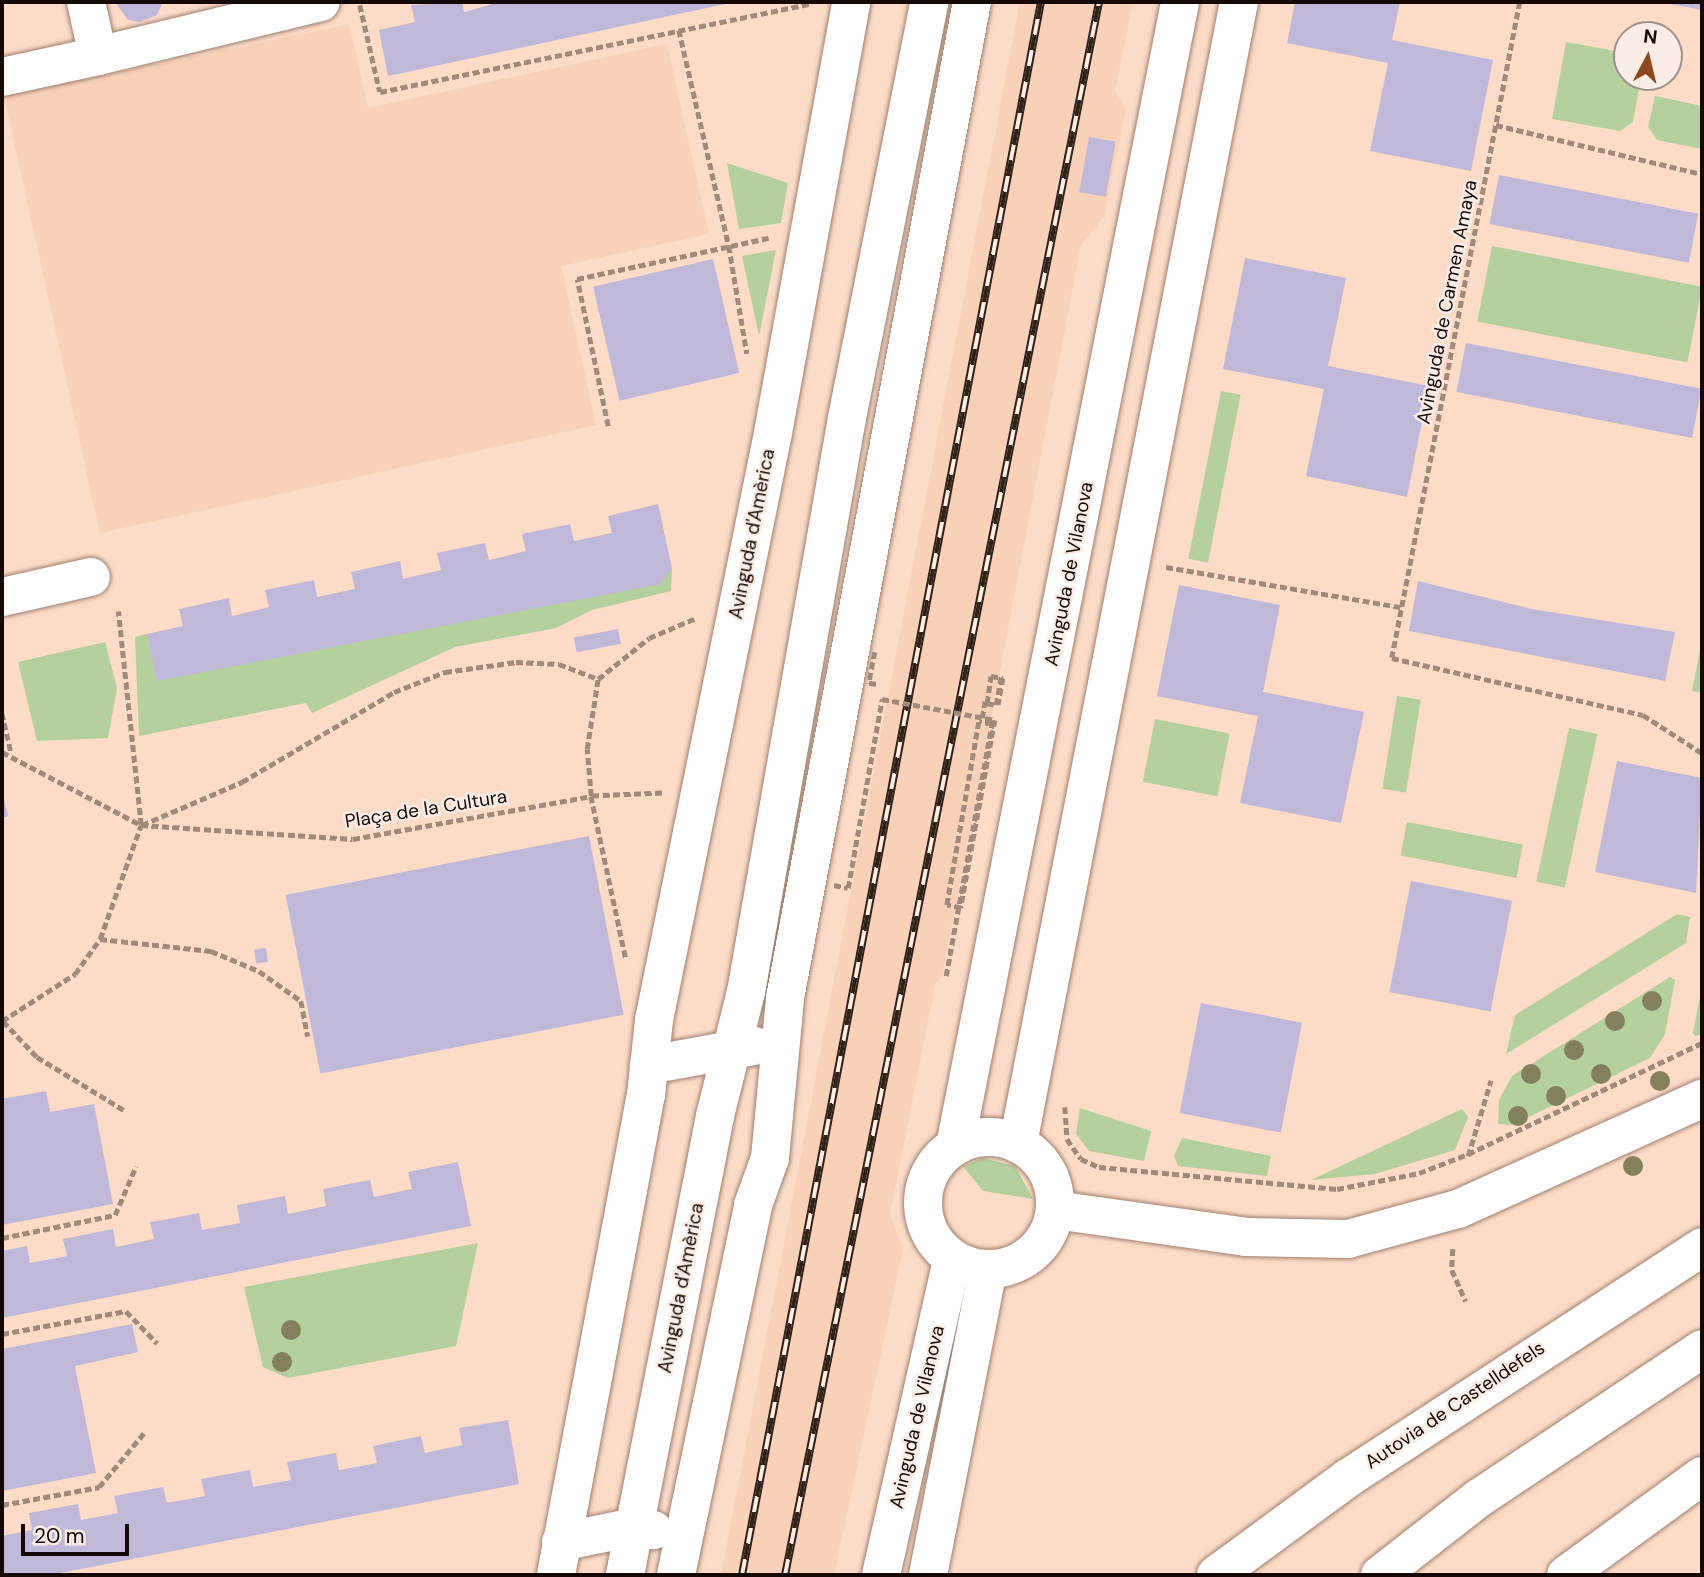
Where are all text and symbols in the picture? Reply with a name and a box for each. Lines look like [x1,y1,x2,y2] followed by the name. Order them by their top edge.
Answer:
[1613,21,1683,91] north arrow
[1642,23,1659,50] text: N
[1412,178,1482,426] street label: Avinguda de Carmen Amaya
[724,447,780,621] street label: Avinguda d'Amèrica
[1040,480,1098,668] street label: Avinguda de Vilanova
[343,785,509,833] street label: Plaça de la Cultura
[653,1201,709,1375] street label: Avinguda d'Amèrica
[885,1323,949,1511] street label: Avinguda de Vilanova
[1361,1336,1549,1474] street label: Autovia de Castelldefels
[24,1510,133,1554] scale bar
[34,1522,85,1550] text: 20 m

